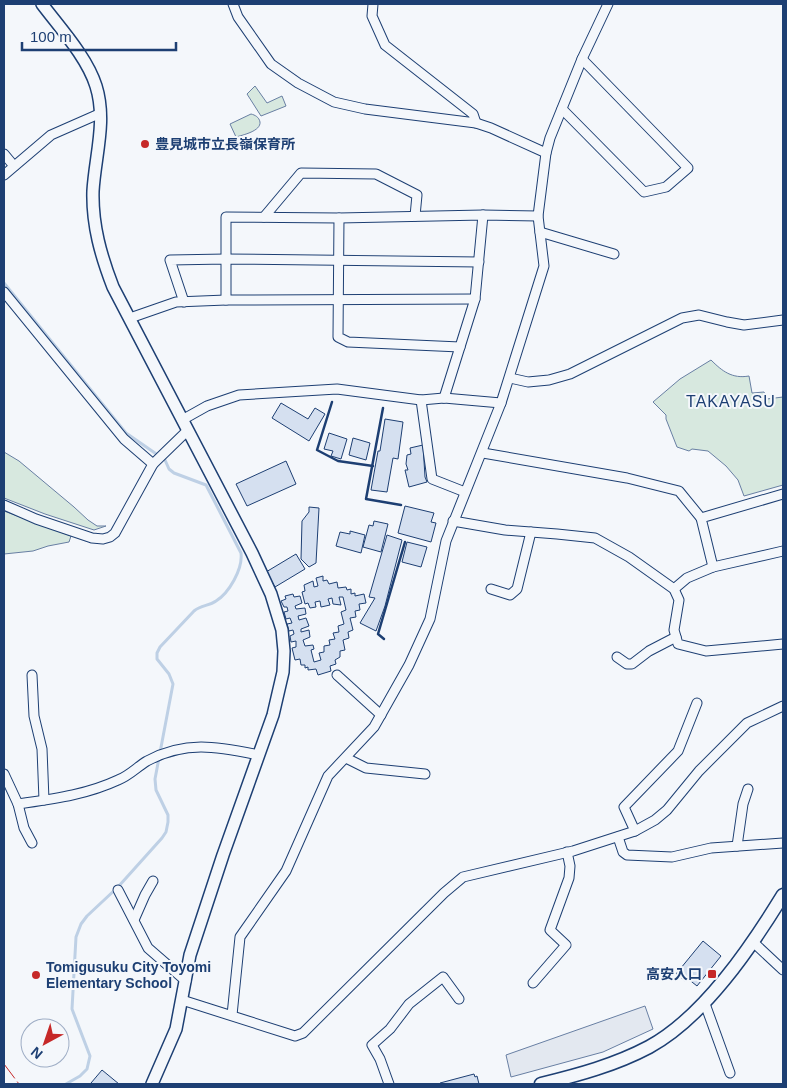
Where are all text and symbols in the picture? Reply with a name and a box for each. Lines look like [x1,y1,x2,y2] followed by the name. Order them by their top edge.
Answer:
[22,20,176,52] scale bar
[30,28,72,45] text: 100 m
[155,136,295,152] place label: 豊見城市立長嶺保育所
[139,138,151,150] marker: 豊見城市立長嶺保育所
[686,393,776,410] district label: TAKAYASU
[46,959,211,991] place label: Tomigusuku City Toyomi Elementary School
[646,966,702,982] place label: 高安入口
[706,968,718,980] marker: 高安入口
[30,969,42,981] marker: Tomigusuku City Toyomi Elementary School
[20,1018,70,1068] north arrow
[28,1044,46,1062] text: N

